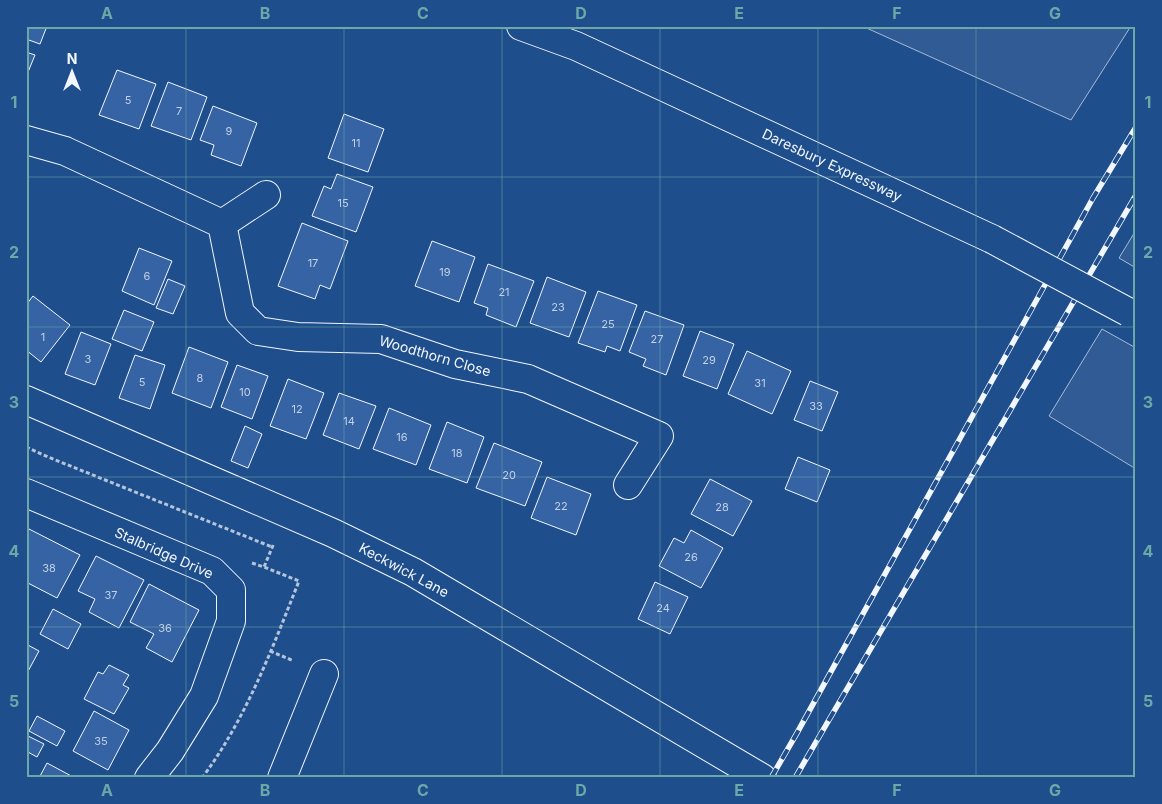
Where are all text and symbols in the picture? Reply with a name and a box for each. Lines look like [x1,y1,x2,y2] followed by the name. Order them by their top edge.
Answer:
[101,3,113,23] text: A
[260,3,270,23] text: B
[417,3,429,23] text: C
[575,3,587,23] text: D
[734,3,744,23] text: E
[892,3,902,23] text: F
[1049,3,1061,23] text: G
[48,48,98,98] north arrow
[67,50,77,67] text: N
[11,92,17,112] text: 1
[1145,92,1151,112] text: 1
[125,93,132,107] house number: 5
[176,104,182,118] house number: 7
[226,124,233,138] house number: 9
[760,125,905,204] street label: Daresbury Expressway
[352,136,360,150] house number: 11
[337,196,349,210] house number: 15
[9,242,19,262] text: 2
[1143,242,1153,262] text: 2
[308,256,318,270] house number: 17
[439,265,451,279] house number: 19
[144,269,151,283] house number: 6
[498,285,510,299] house number: 21
[551,300,565,314] house number: 23
[601,317,615,331] house number: 25
[41,330,45,344] house number: 1
[377,331,493,380] street label: Woodthorn Close
[651,332,663,346] house number: 27
[85,352,92,366] house number: 3
[702,353,716,367] house number: 29
[197,371,204,385] house number: 8
[139,375,146,389] house number: 5
[754,376,766,390] house number: 31
[239,385,251,399] house number: 10
[9,392,19,412] text: 3
[1143,392,1153,412] text: 3
[809,399,823,413] house number: 33
[291,402,303,416] house number: 12
[343,414,355,428] house number: 14
[396,430,408,444] house number: 16
[451,446,463,460] house number: 18
[502,468,516,482] house number: 20
[554,499,568,513] house number: 22
[715,500,729,514] house number: 28
[112,523,216,582] street label: Stalbridge Drive
[356,539,452,600] street label: Keckwick Lane
[9,541,20,561] text: 4
[1143,541,1154,561] text: 4
[684,550,698,564] house number: 26
[42,561,56,575] house number: 38
[104,588,118,602] house number: 37
[656,601,670,615] house number: 24
[158,621,172,635] house number: 36
[9,691,19,711] text: 5
[1143,691,1153,711] text: 5
[94,734,108,748] house number: 35
[101,780,113,800] text: A
[260,780,270,800] text: B
[417,780,429,800] text: C
[575,780,587,800] text: D
[734,780,744,800] text: E
[892,780,902,800] text: F
[1049,780,1061,800] text: G

